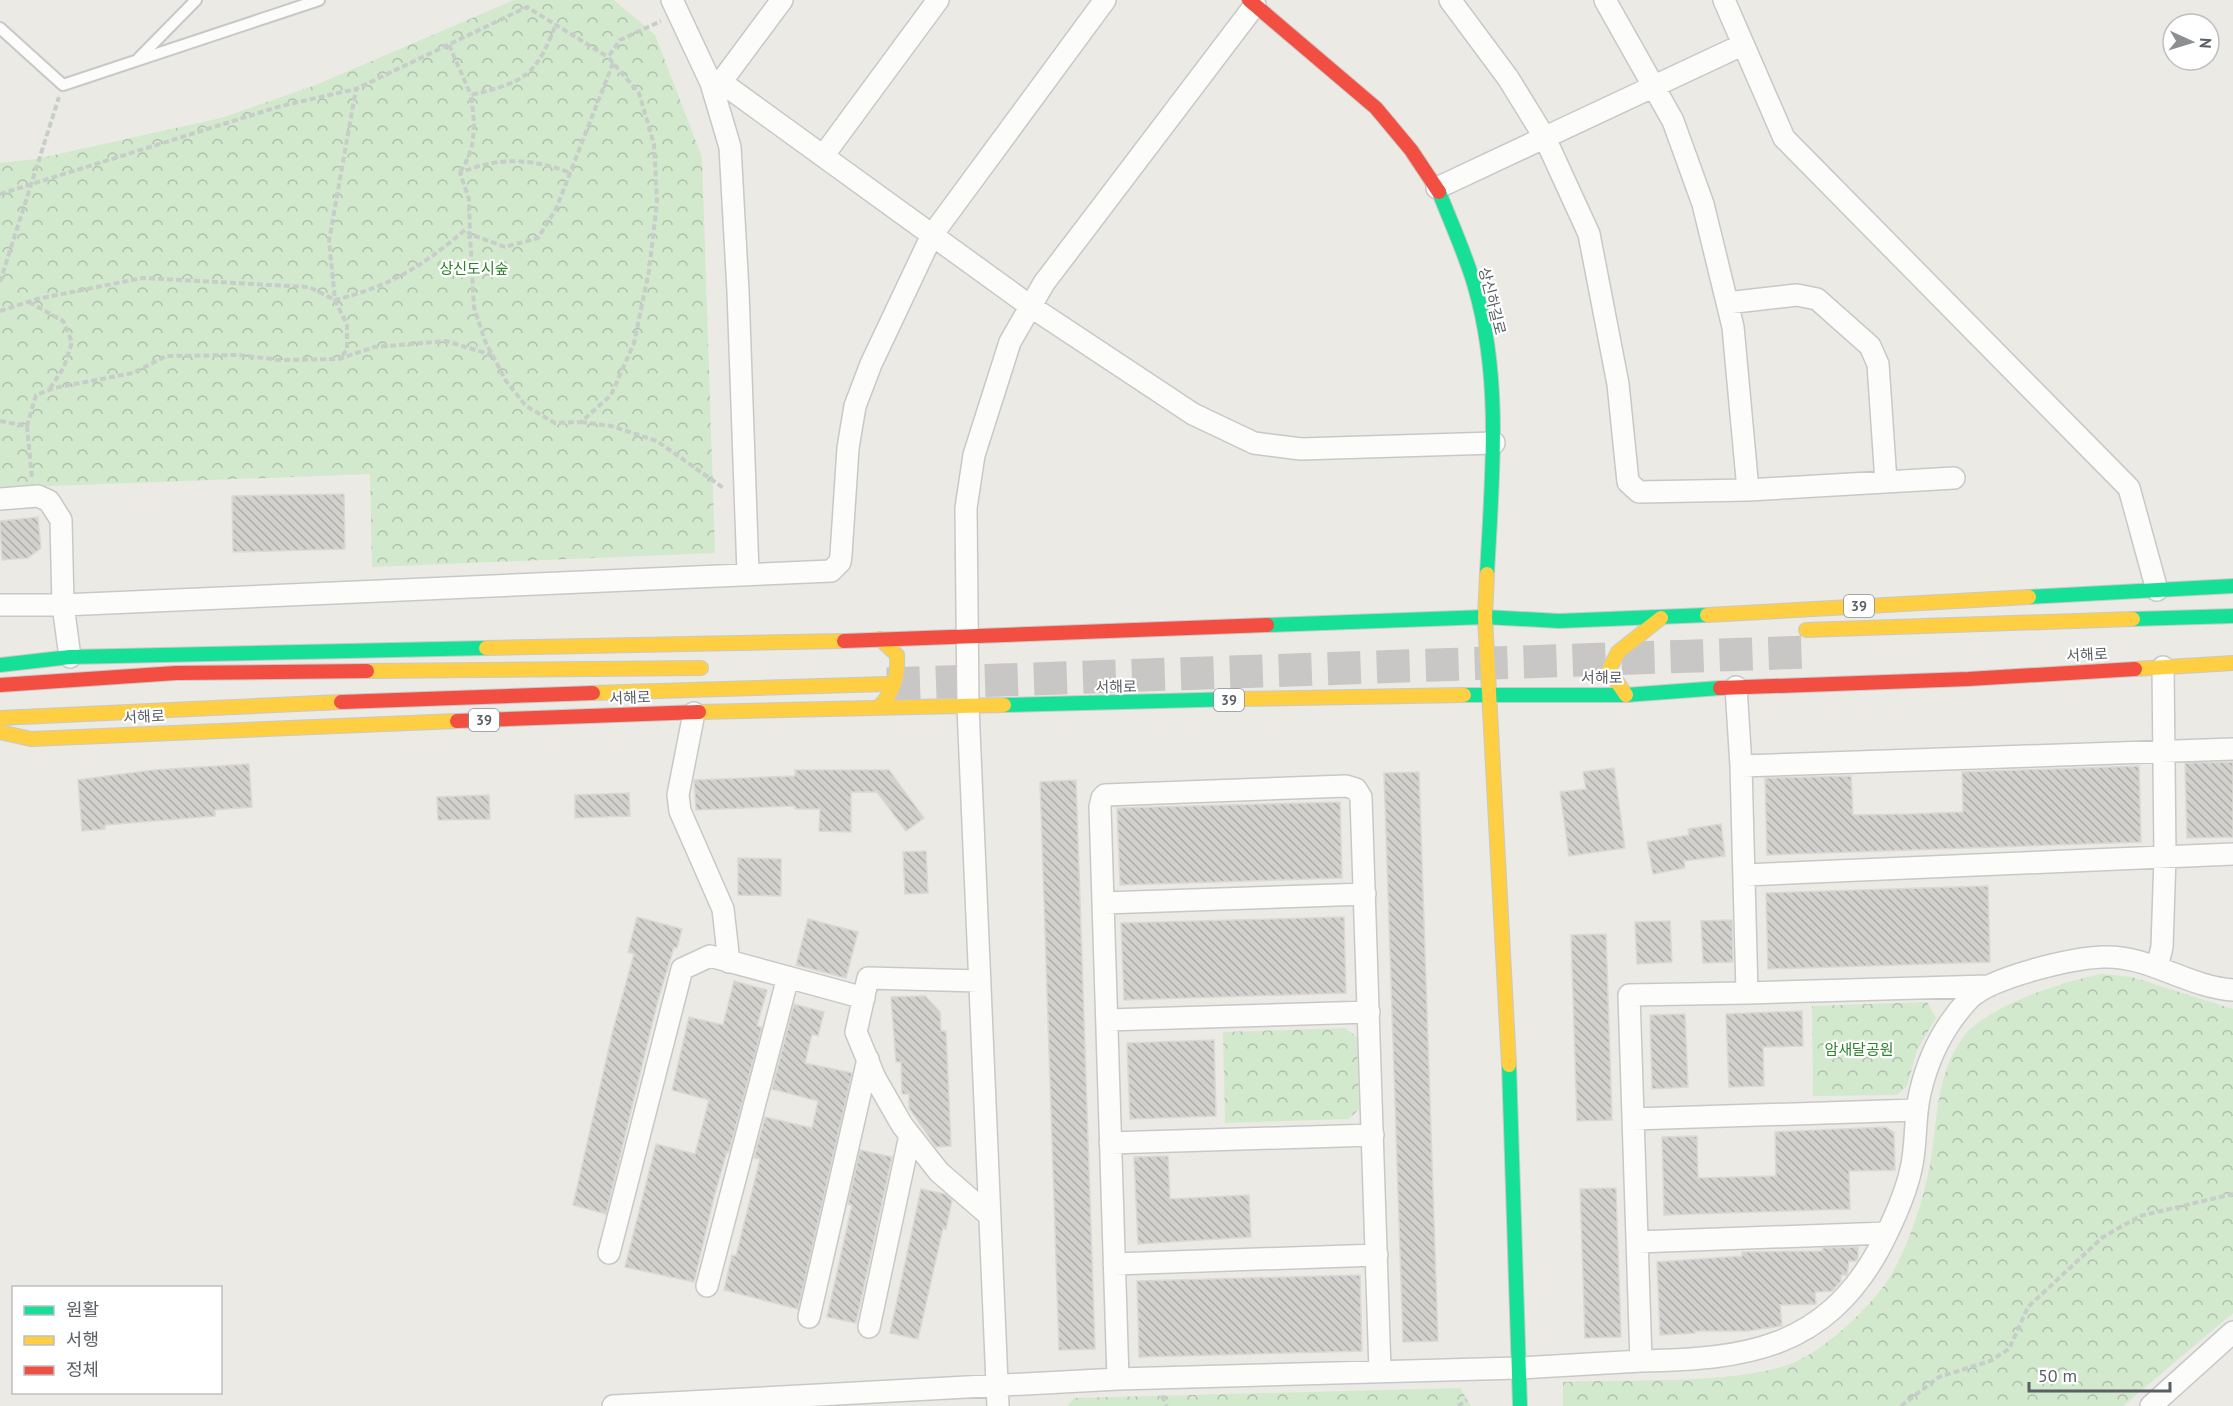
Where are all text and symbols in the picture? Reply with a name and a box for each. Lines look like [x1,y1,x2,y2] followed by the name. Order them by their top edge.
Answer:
[2161,12,2221,72] north arrow
[2196,37,2216,49] text: N
[439,259,509,278] park label: 상신도시숲
[1475,265,1510,337] street label: 상신하길로
[1844,595,1874,617] road number: 39
[2066,644,2108,665] street label: 서해로
[1581,668,1623,687] street label: 서해로
[1095,677,1137,696] street label: 서해로
[609,687,651,708] street label: 서해로
[1214,689,1244,711] road number: 39
[123,706,165,727] street label: 서해로
[469,709,499,731] road number: 39
[1824,1040,1894,1059] park label: 암새달공원
[12,1286,222,1394] legend
[66,1298,99,1321] text: 원활
[66,1328,99,1351] text: 서행
[2029,1355,2170,1393] scale bar
[66,1358,99,1381] text: 정체
[2038,1364,2077,1387] text: 50 m

